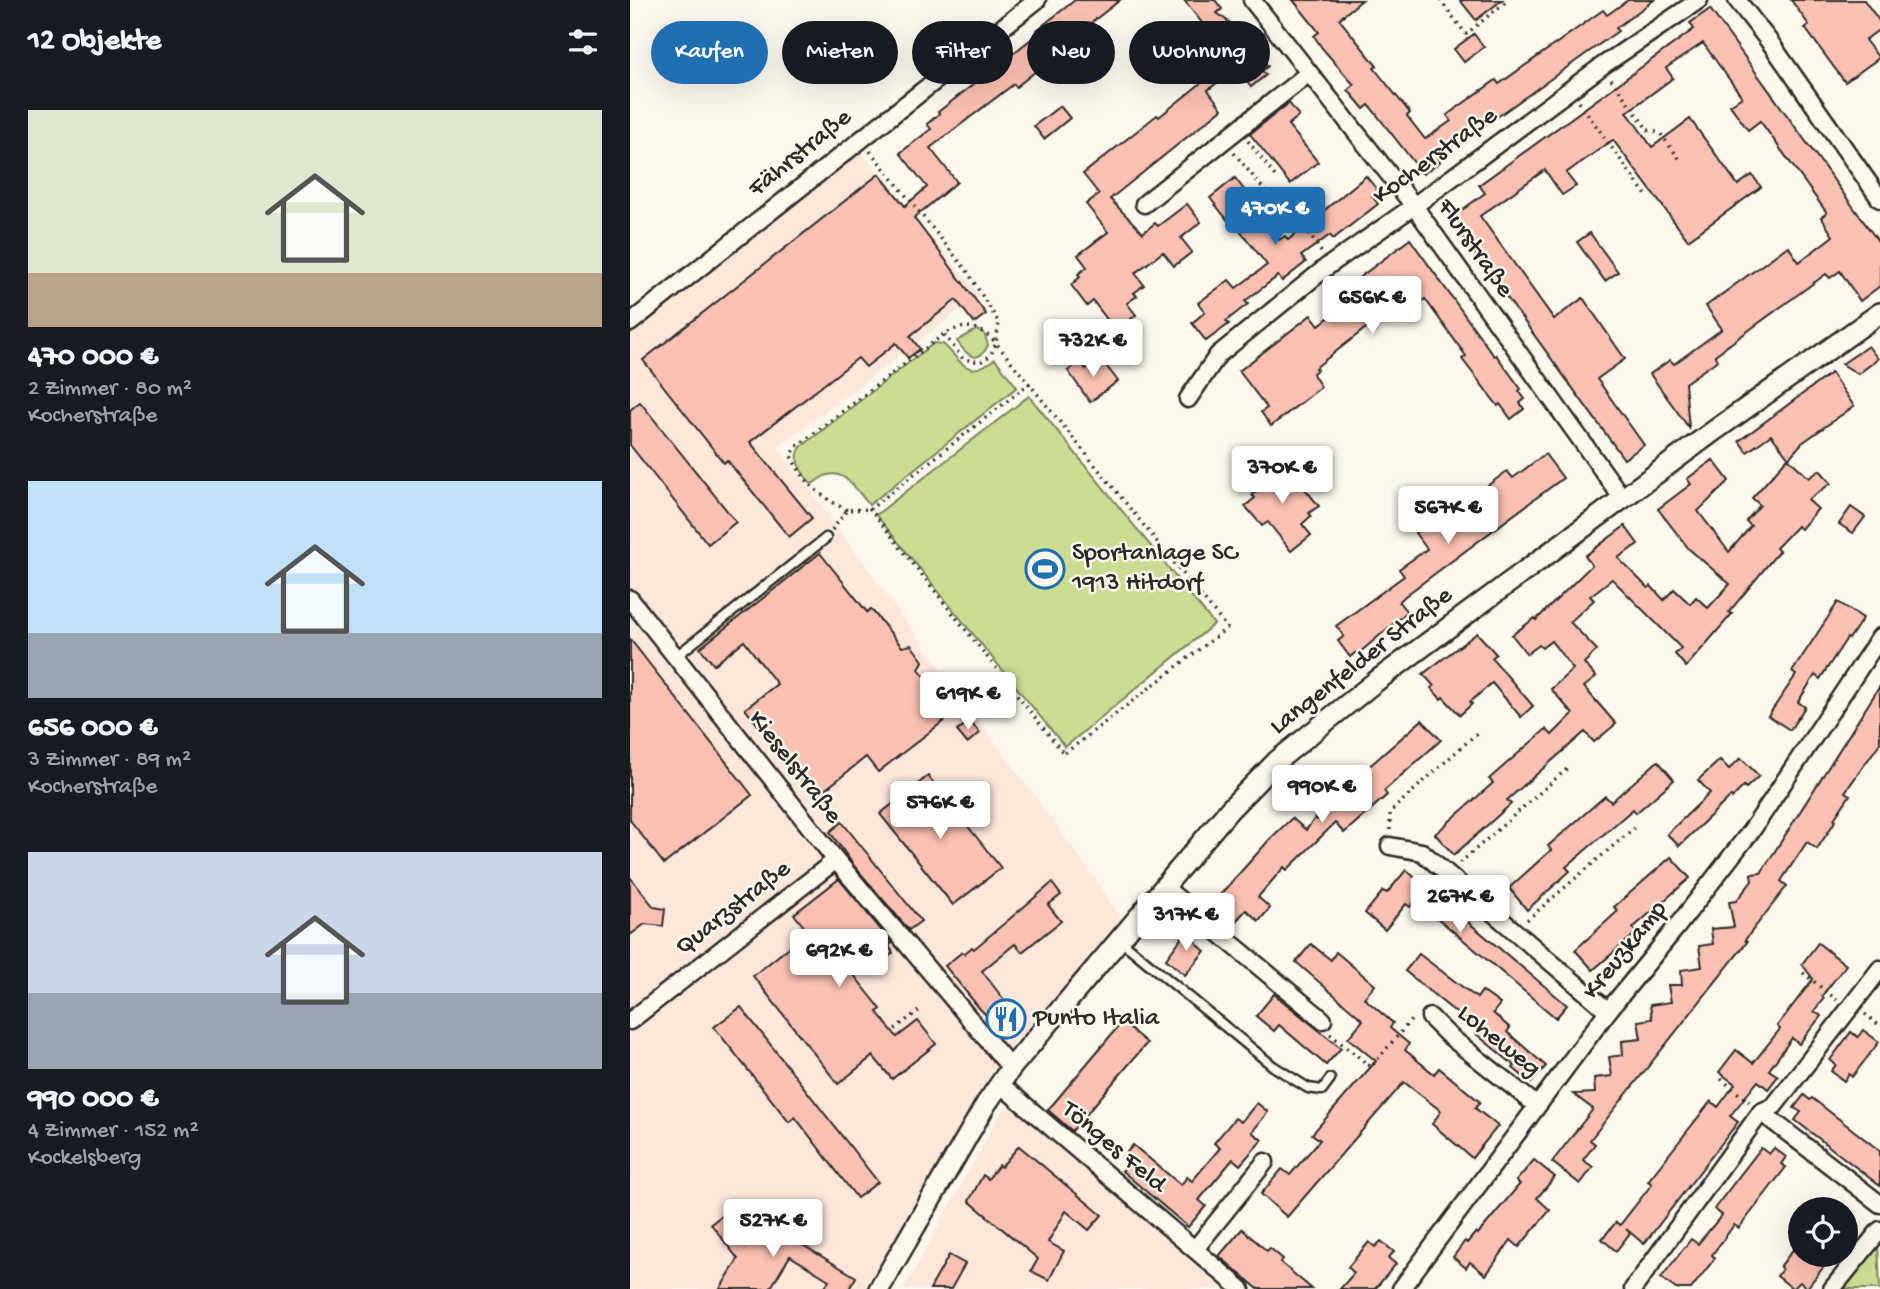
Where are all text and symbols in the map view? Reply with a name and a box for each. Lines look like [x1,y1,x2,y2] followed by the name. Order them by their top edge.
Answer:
[651,21,768,84] chip: Kaufen
[782,21,898,84] chip: Mieten
[912,21,1013,84] chip: Filter
[1027,21,1115,84] chip: Neu
[1129,21,1270,84] chip: Wohnung
[564,23,602,61] icon: filters
[28,25,161,60] text: 12 Objekte
[1368,101,1505,213] street label: Kocherstraße
[742,103,859,206] street label: Fährstraße
[252,155,378,281] icon: home
[1218,188,1332,247] pin: 470K €
[1428,193,1520,305] street label: Flurstraße
[1241,196,1309,223] text: 470K €
[1315,276,1429,336] pin: 656K €
[1338,285,1406,312] text: 656K €
[1036,320,1150,379] pin: 732K €
[1060,328,1126,355] text: 732K €
[28,341,158,376] text: 470 000 €
[28,376,192,403] text: 2 Zimmer · 80 m²
[28,403,157,430] text: Kocherstraße
[1225,447,1339,506] pin: 370K €
[1248,455,1316,482] text: 370K €
[1391,486,1505,546] pin: 567K €
[1414,495,1482,522] text: 567K €
[252,526,378,652] icon: home
[1071,539,1240,600] place label: Sportanlage SC 1913 Hitdorf
[1024,548,1066,590] sports icon: Sportanlage SC 1913 Hitdorf
[1264,581,1460,743] street label: Langenfelder Straße
[911,672,1025,732] pin: 619K €
[936,681,1000,708] text: 619K €
[740,705,848,831] street label: Kieselstraße
[28,712,157,747] text: 656 000 €
[28,747,191,774] text: 3 Zimmer · 89 m²
[1265,766,1379,825] pin: 990K €
[28,774,157,801] text: Kocherstraße
[1288,774,1356,801] text: 990K €
[883,782,997,841] pin: 576K €
[906,790,974,817] text: 576K €
[670,854,798,964] street label: Quarzstraße
[1403,876,1517,935] pin: 267K €
[1427,884,1493,911] text: 267K €
[1129,894,1243,953] pin: 317K €
[1577,895,1675,1007] street label: Kreuzkamp
[252,897,378,1023] icon: home
[1154,902,1219,929] text: 317K €
[782,930,896,989] pin: 692K €
[806,938,872,965] text: 692K €
[985,998,1027,1040] restaurant icon: Punto Italia
[1450,999,1546,1085] street label: Loheweg
[1032,1004,1161,1035] place label: Punto Italia
[28,1083,158,1118] text: 990 000 €
[1053,1094,1173,1202] street label: Tönges Feld
[28,1118,199,1145] text: 4 Zimmer · 152 m²
[28,1145,141,1172] text: Kockelsberg
[1788,1197,1858,1267] map controls
[1788,1197,1858,1267] button: locate
[716,1200,830,1259] pin: 527K €
[739,1208,807,1235] text: 527K €

